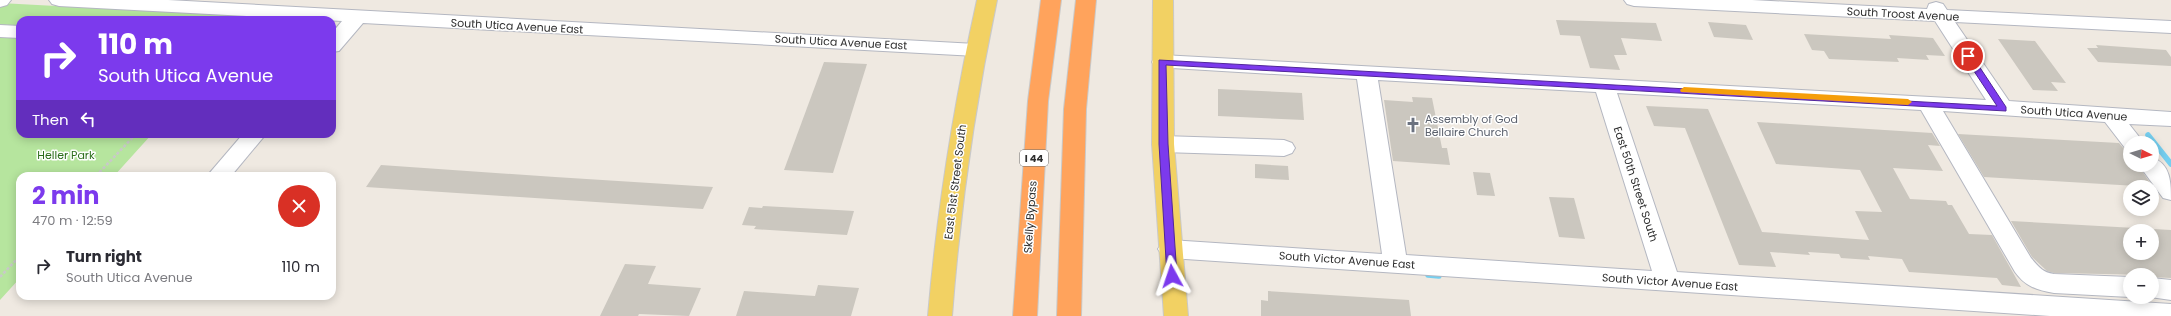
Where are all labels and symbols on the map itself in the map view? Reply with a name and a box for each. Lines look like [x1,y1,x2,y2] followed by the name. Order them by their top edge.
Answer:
[1846,3,1960,25] street label: South Troost Avenue
[450,15,584,37] street label: South Utica Avenue East
[774,31,908,53] street label: South Utica Avenue East
[1951,39,1985,73] pin
[2020,101,2128,125] street label: South Utica Avenue
[1425,111,1518,140] place label: Assembly of God Bellaire Church
[1404,116,1422,134] church icon: Assembly of God Bellaire Church
[940,124,970,240] street label: East 51st Street South
[1610,124,1662,244] street label: East 50th Street South
[2123,136,2159,172] north arrow
[37,147,95,163] park label: Heller Park
[1020,150,1048,166] road number: I 44
[1019,180,1041,254] street label: Skelly Bypass
[1278,247,1416,273] street label: South Victor Avenue East
[1151,255,1193,297] position arrow
[1601,269,1739,295] street label: South Victor Avenue East

